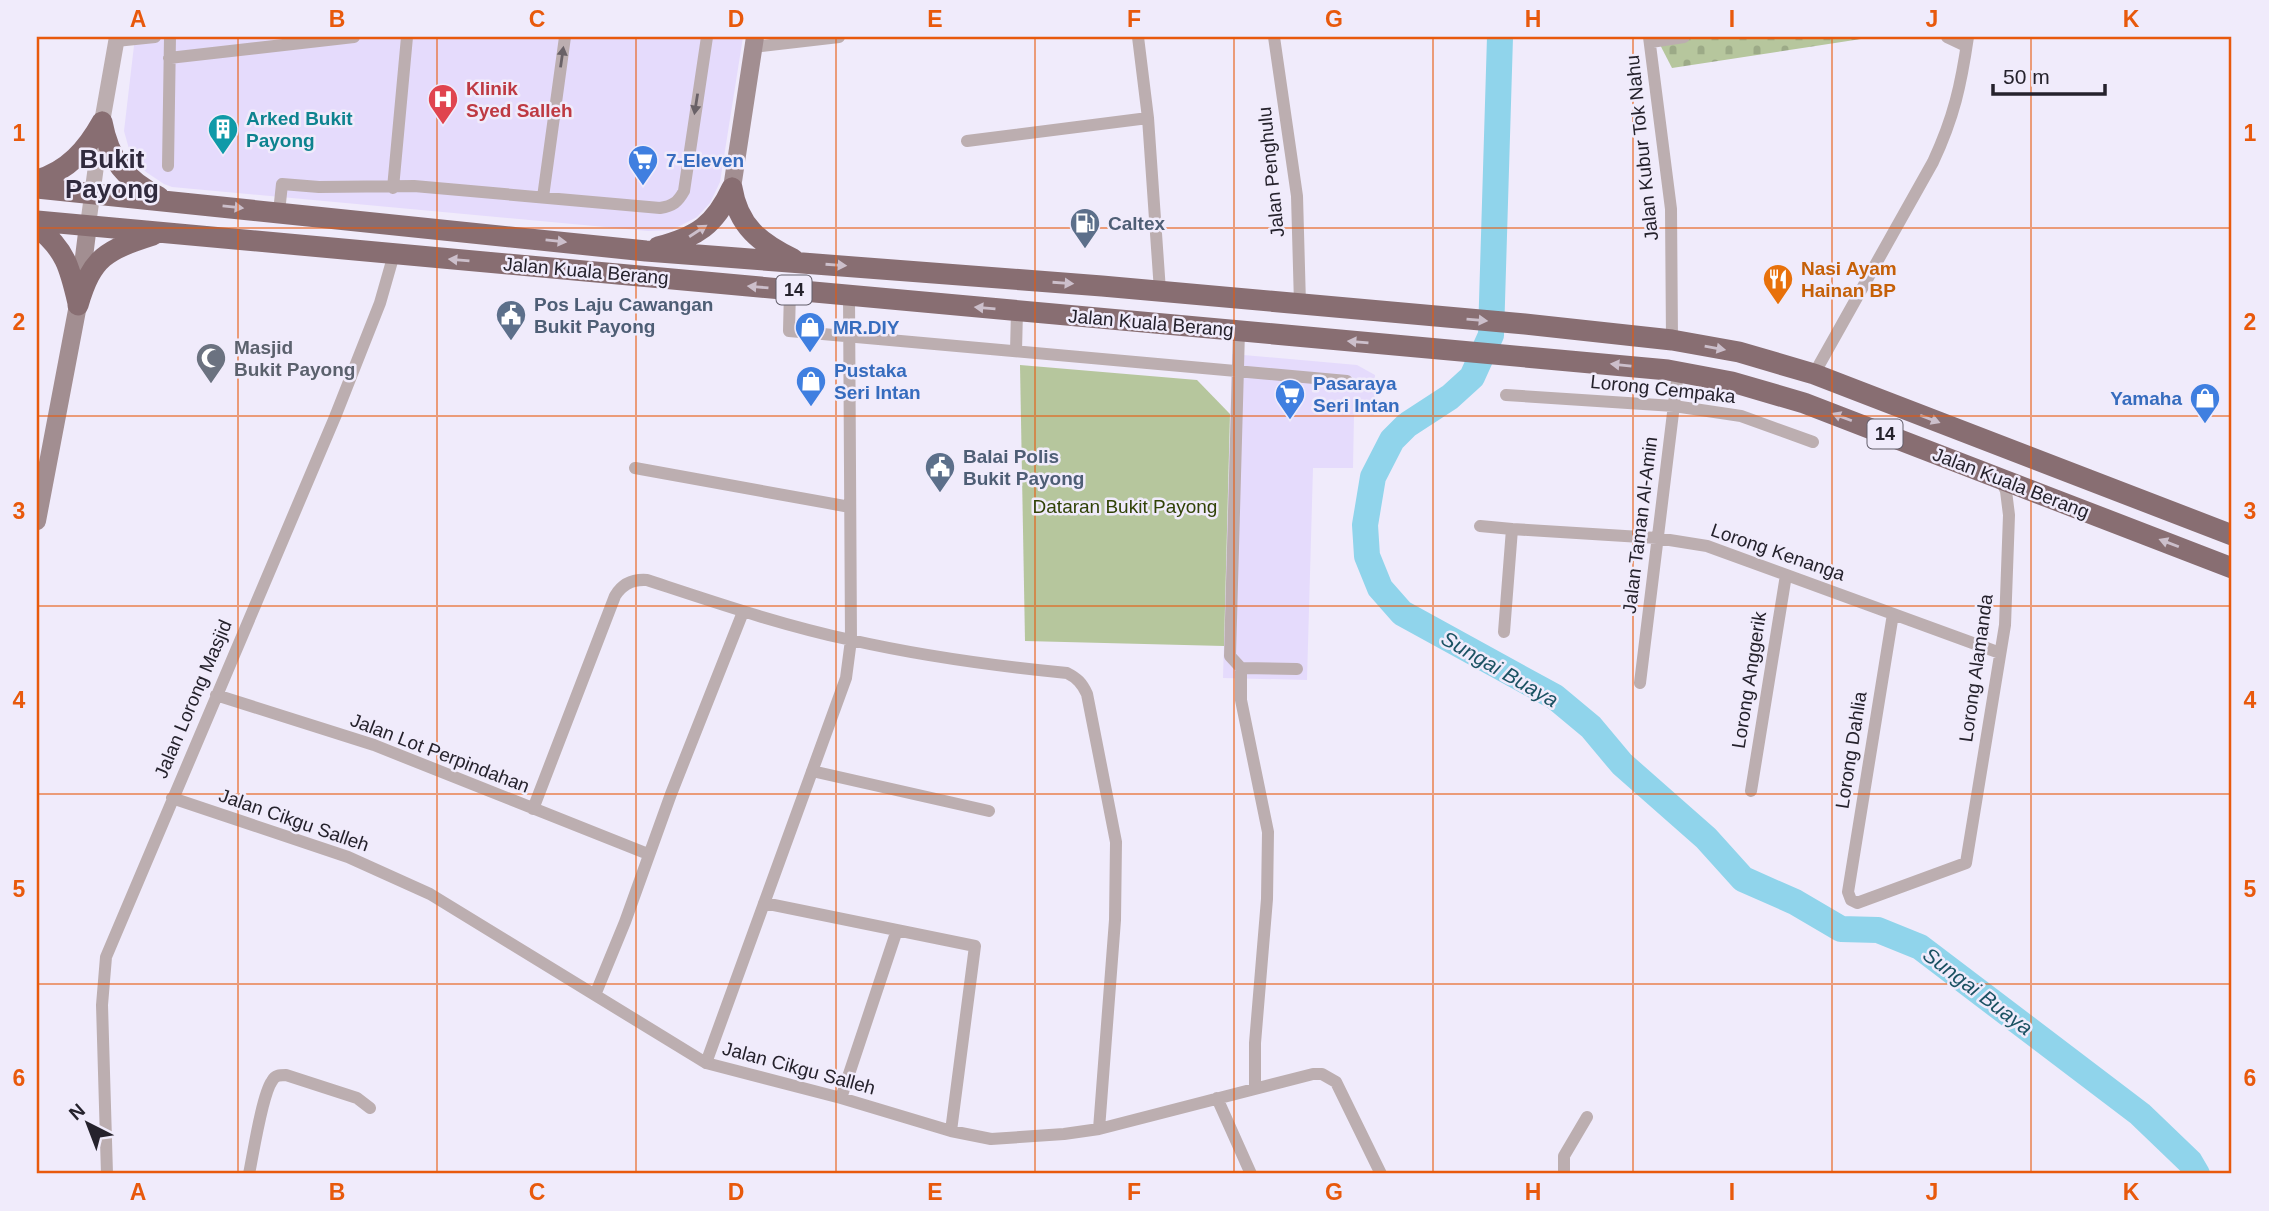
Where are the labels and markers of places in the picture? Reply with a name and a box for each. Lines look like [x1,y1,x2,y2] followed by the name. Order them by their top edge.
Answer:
[466,78,573,121] place label: Klinik Syed Salleh
[426,82,460,126] hospital icon: Klinik Syed Salleh
[246,108,353,151] place label: Arked Bukit Payong
[206,112,240,156] building icon: Arked Bukit Payong
[626,143,660,187] supermarket icon: 7-Eleven
[666,150,744,171] place label: 7-Eleven
[1068,206,1102,250] fuel station icon: Caltex
[1108,213,1165,234] place label: Caltex
[1801,258,1897,301] place label: Nasi Ayam Hainan BP
[1761,262,1795,306] restaurant icon: Nasi Ayam Hainan BP
[534,294,713,337] place label: Pos Laju Cawangan Bukit Payong
[494,298,528,342] public building icon: Pos Laju Cawangan Bukit Payong
[793,310,827,354] shop icon: MR.DIY
[833,317,900,338] place label: MR.DIY
[234,337,355,380] place label: Masjid Bukit Payong
[194,341,228,385] mosque icon: Masjid Bukit Payong
[834,360,921,403] place label: Pustaka Seri Intan
[794,364,828,408] shop icon: Pustaka Seri Intan
[1313,373,1400,416] place label: Pasaraya Seri Intan
[1273,377,1307,421] supermarket icon: Pasaraya Seri Intan
[2188,381,2222,425] shop icon: Yamaha
[2110,388,2182,409] place label: Yamaha
[963,446,1084,489] place label: Balai Polis Bukit Payong
[923,450,957,494] public building icon: Balai Polis Bukit Payong

